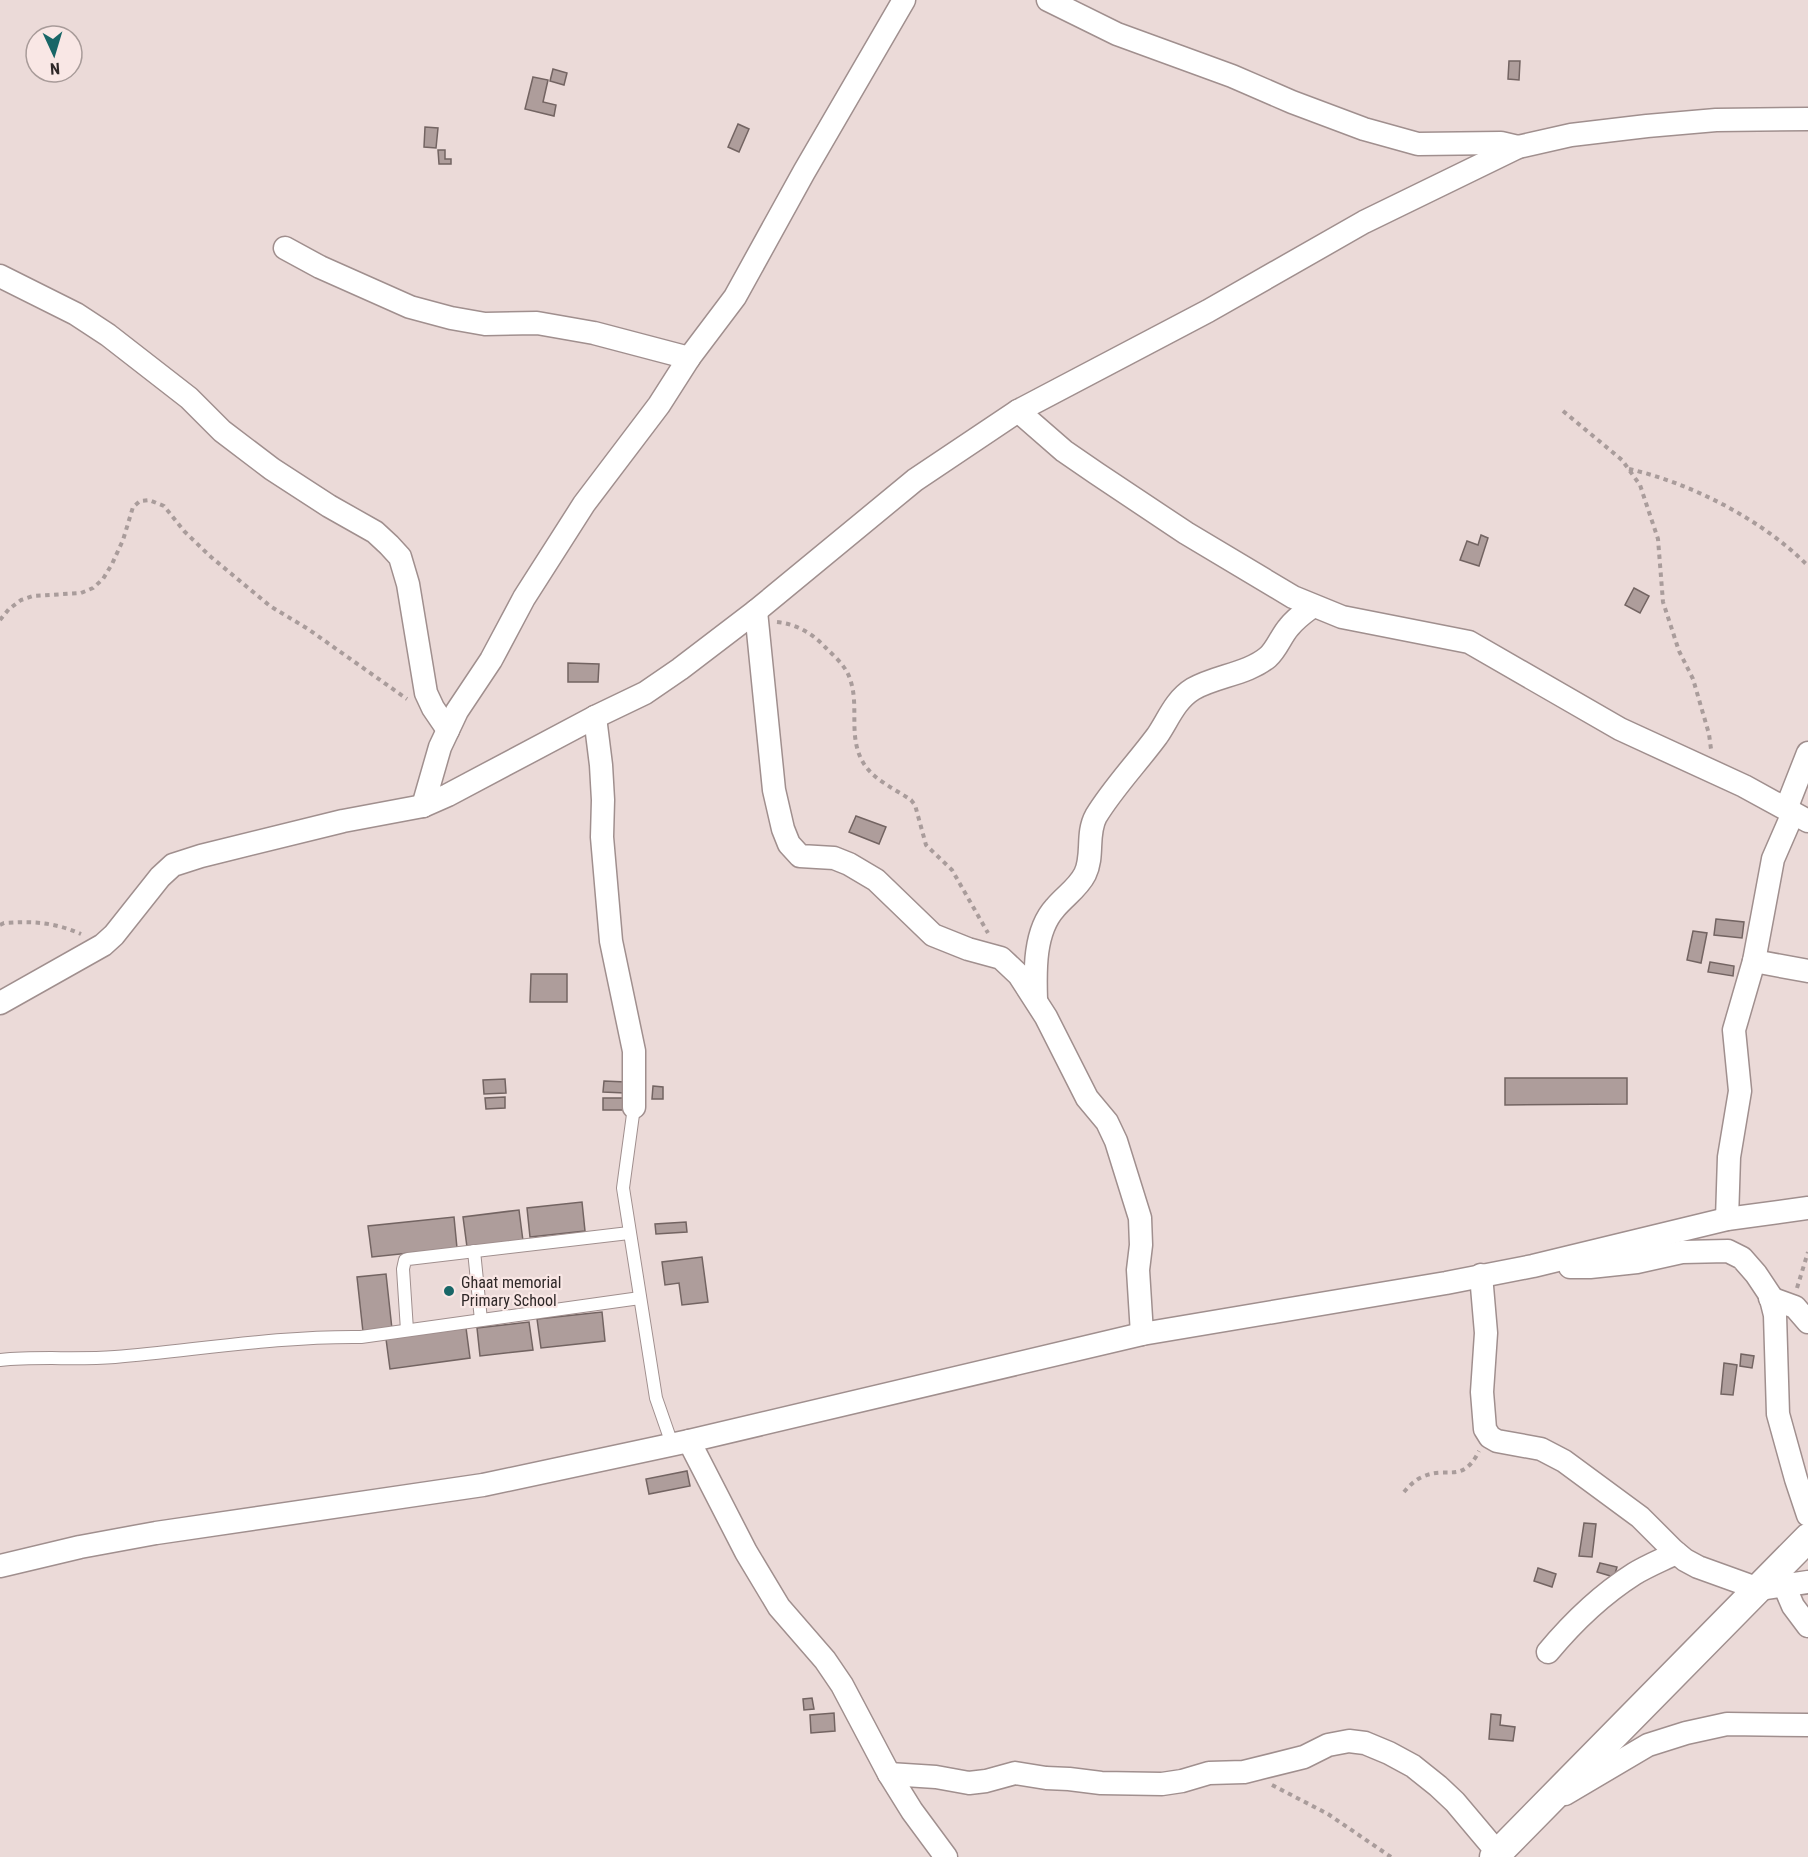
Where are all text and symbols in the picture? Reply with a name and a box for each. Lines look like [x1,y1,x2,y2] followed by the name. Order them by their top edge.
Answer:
[24,24,84,84] north arrow
[49,59,61,78] text: N
[461,1273,561,1310] place label: Ghaat memorial Primary School
[442,1284,456,1298] marker: Ghaat memorial Primary School

